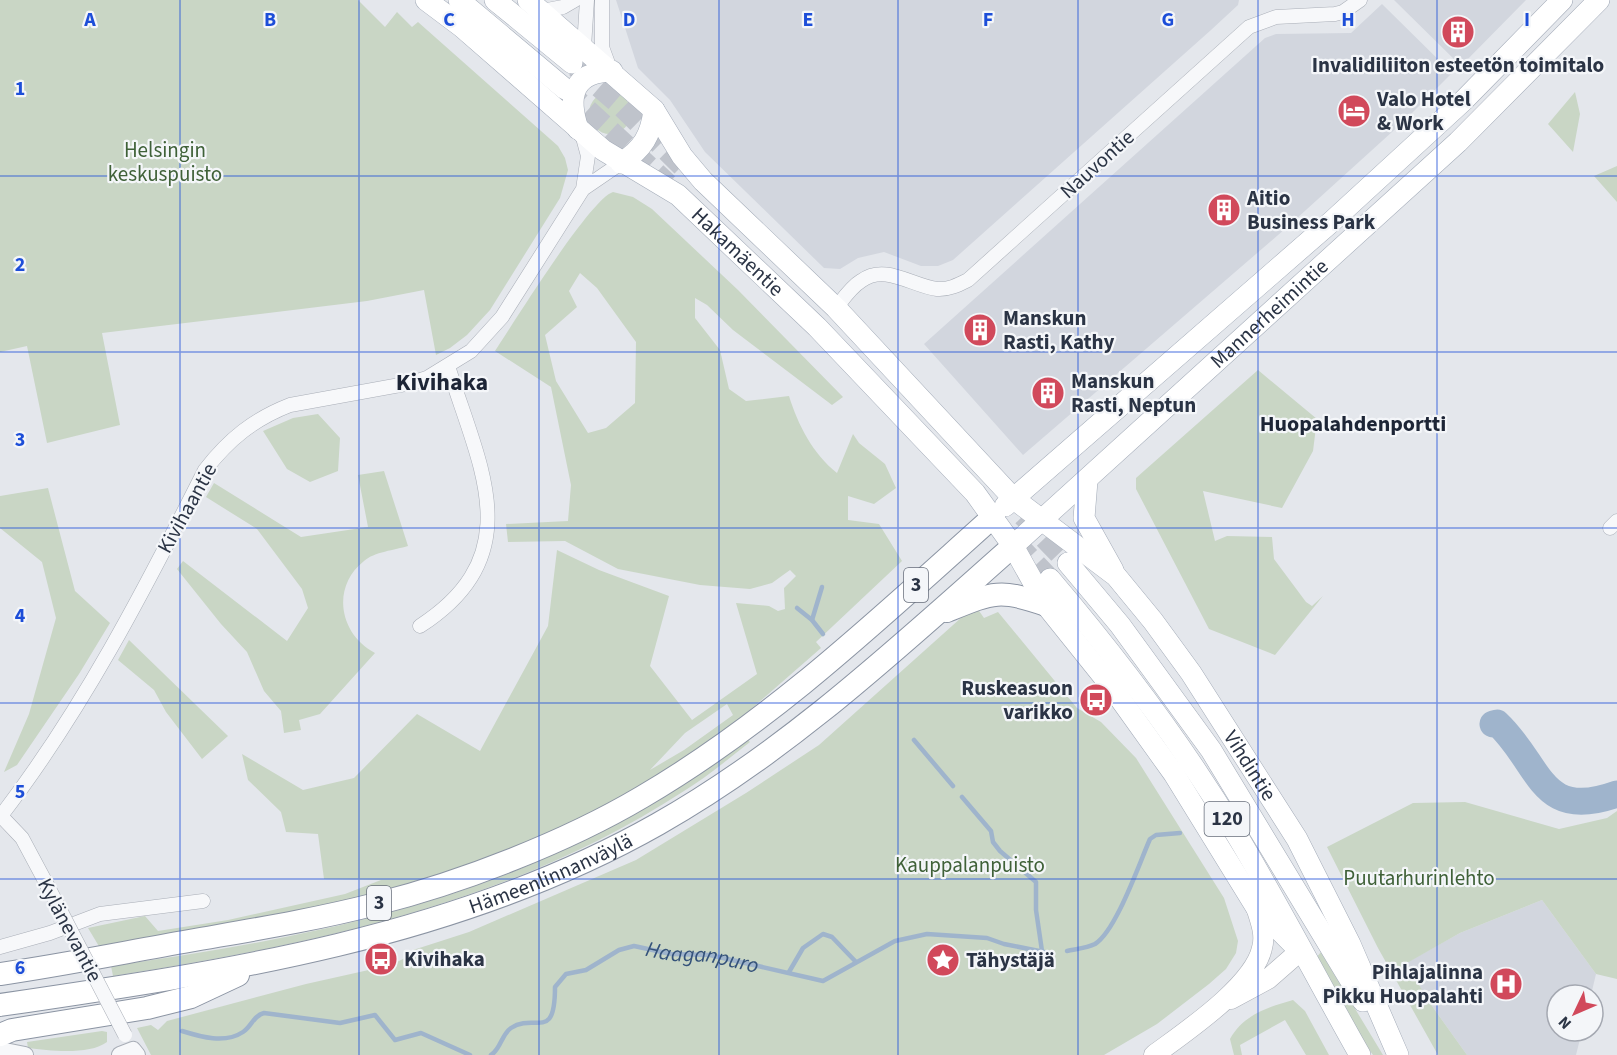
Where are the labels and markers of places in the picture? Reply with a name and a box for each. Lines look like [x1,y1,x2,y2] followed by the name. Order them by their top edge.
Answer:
[1440,14,1476,50] building icon: Invalidiliiton esteetön toimitalo
[1312,50,1604,80] place label: Invalidiliiton esteetön toimitalo
[1376,84,1471,138] place label: Valo Hotel & Work
[1336,93,1372,129] hotel icon: Valo Hotel & Work
[1246,183,1376,237] place label: Aitio Business Park
[1206,192,1242,228] building icon: Aitio Business Park
[1003,303,1115,357] place label: Manskun Rasti, Kathy
[962,312,998,348] building icon: Manskun Rasti, Kathy
[1071,366,1196,420] place label: Manskun Rasti, Neptun
[1030,375,1066,411] building icon: Manskun Rasti, Neptun
[961,673,1073,727] place label: Ruskeasuon varikko
[1078,682,1114,718] bus stop icon: Ruskeasuon varikko
[363,941,399,977] bus stop icon: Kivihaka
[925,942,961,978] place icon: Tähystäjä
[404,944,485,974] place label: Kivihaka
[966,945,1055,975] place label: Tähystäjä
[1322,957,1483,1011] place label: Pihlajalinna Pikku Huopalahti
[1488,966,1524,1002] hospital icon: Pihlajalinna Pikku Huopalahti

